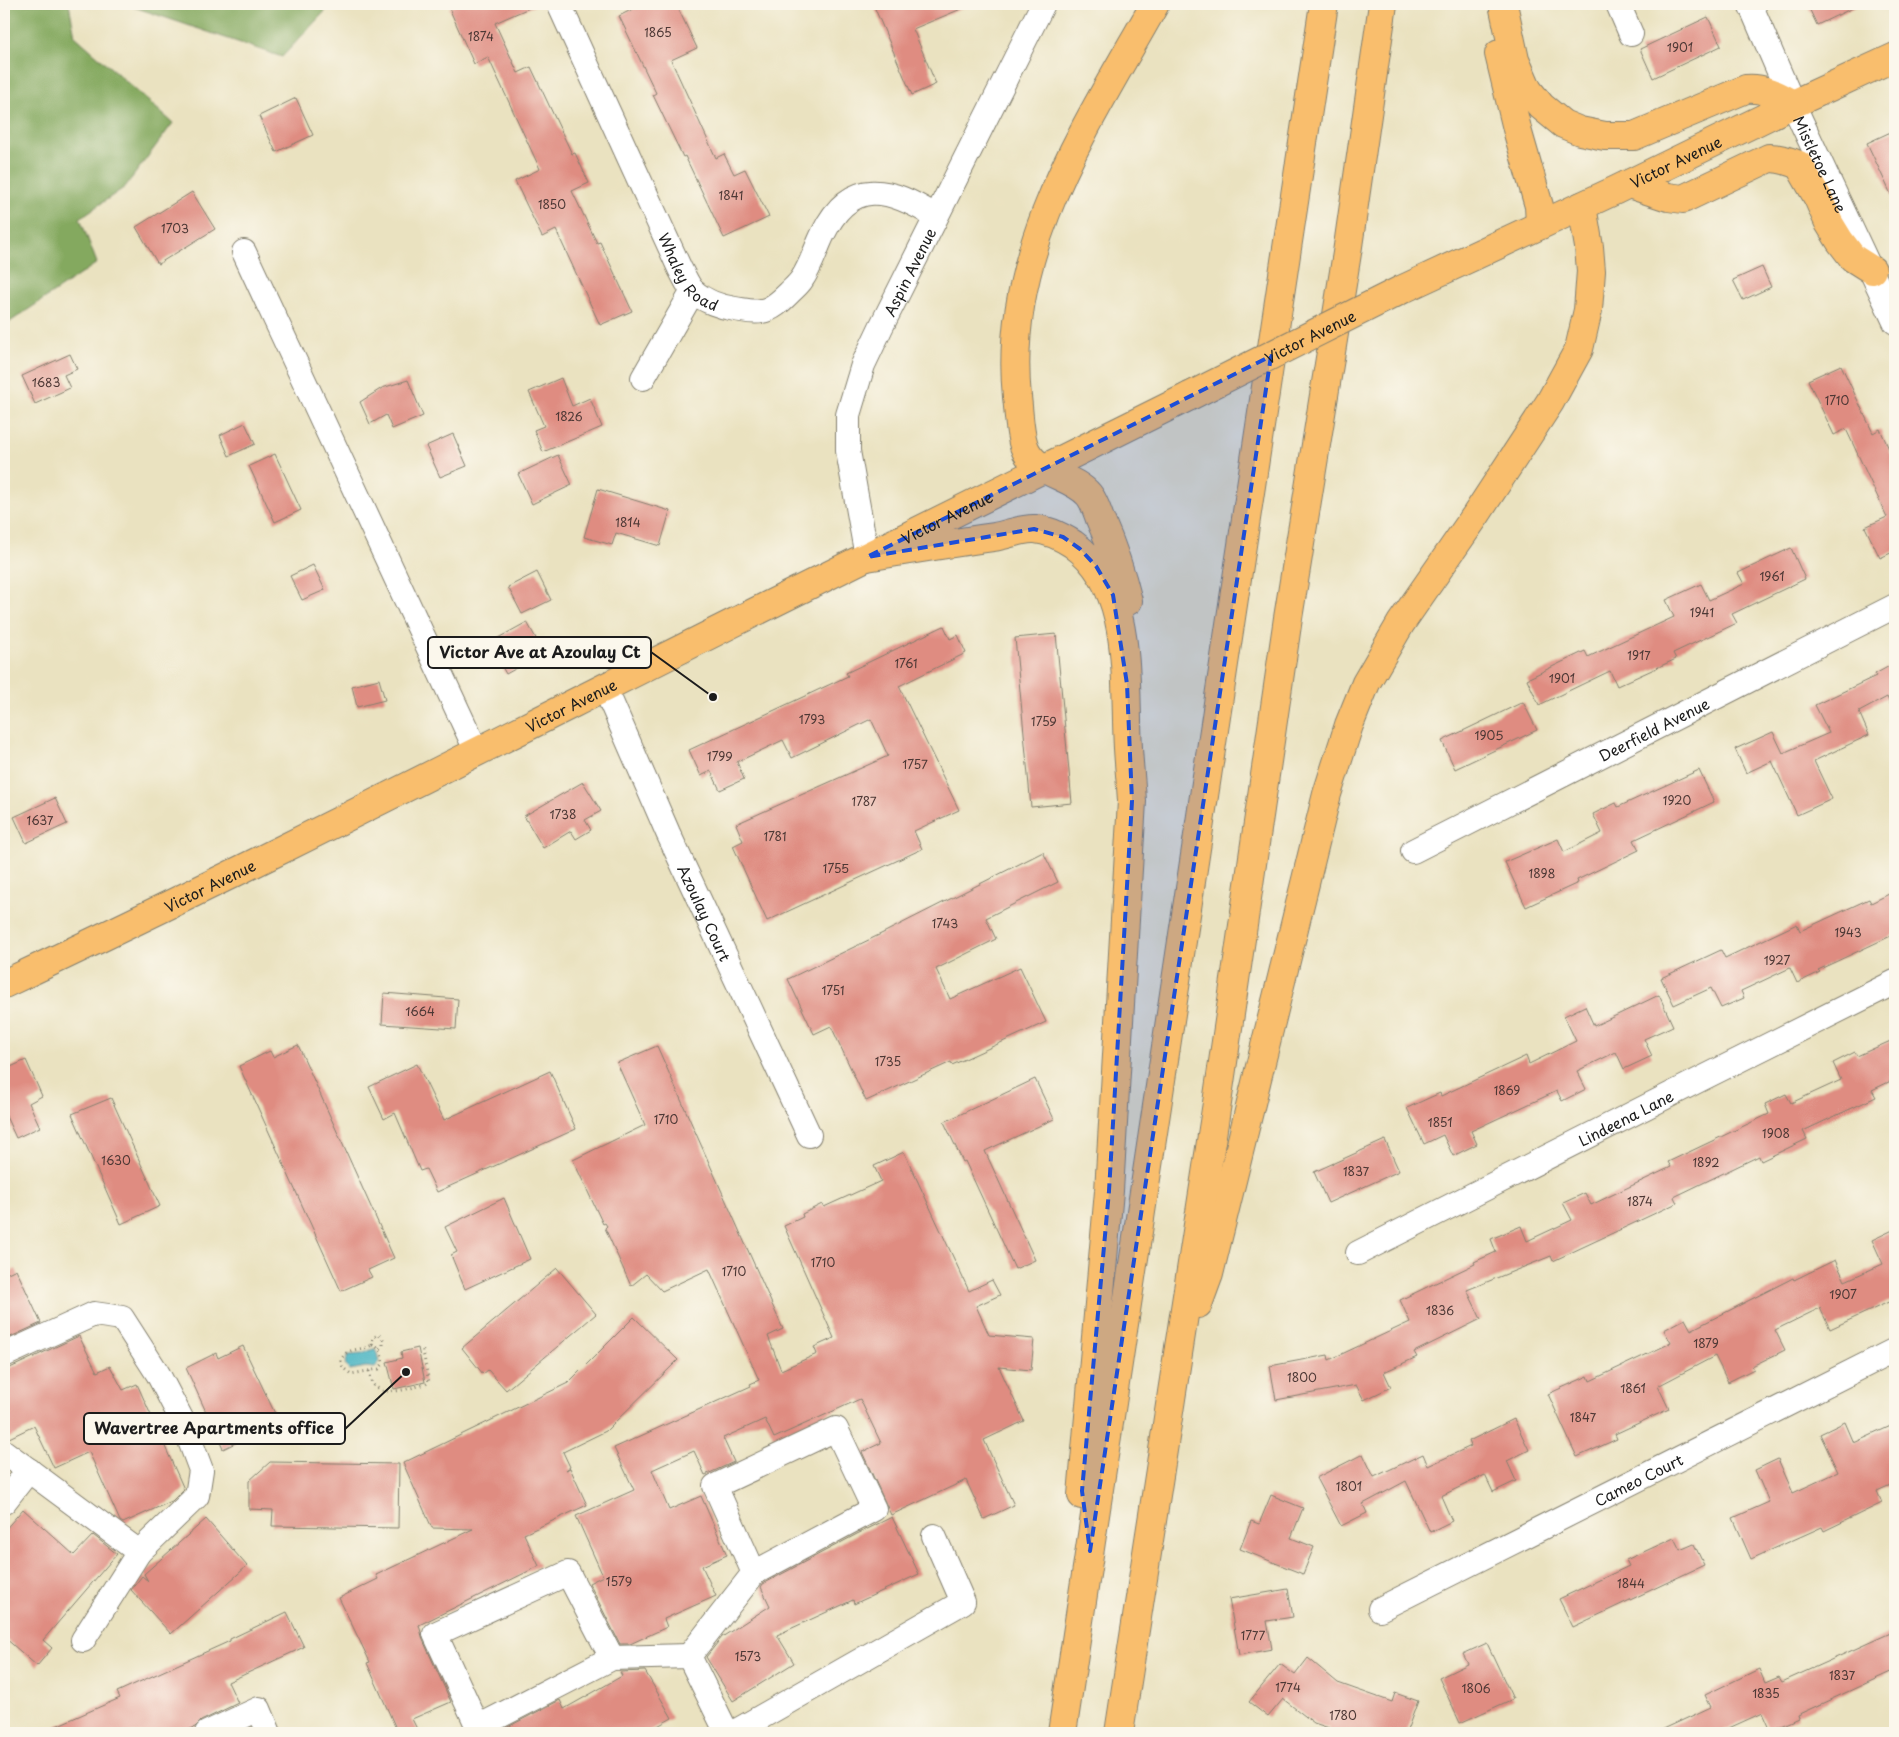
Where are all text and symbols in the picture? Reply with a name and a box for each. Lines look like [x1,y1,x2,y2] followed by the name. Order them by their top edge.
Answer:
[644,23,672,41] house number: 1865
[468,27,494,45] house number: 1874
[1667,38,1693,56] house number: 1901
[1788,111,1854,216] street label: Mistletoe Lane
[1626,129,1725,193] street label: Victor Avenue
[719,186,743,204] house number: 1841
[538,195,566,213] house number: 1850
[161,219,189,237] house number: 1703
[877,223,941,320] street label: Aspin Avenue
[653,229,722,316] street label: Whaley Road
[1260,303,1359,368] street label: Victor Avenue
[32,373,60,391] house number: 1683
[1825,391,1850,409] house number: 1710
[555,407,583,425] house number: 1826
[897,484,996,549] street label: Victor Avenue
[615,513,641,531] house number: 1814
[1759,567,1785,585] house number: 1961
[1690,603,1714,621] house number: 1941
[428,637,651,668] callout: Victor Ave at Azoulay Ct
[439,639,641,663] text: Victor Ave at Azoulay Ct
[1627,646,1651,664] house number: 1917
[894,654,918,672] house number: 1761
[1549,669,1575,687] house number: 1901
[521,672,620,737] street label: Victor Avenue
[1594,691,1713,766] street label: Deerfield Avenue
[799,710,825,728] house number: 1793
[1031,712,1057,730] house number: 1759
[1475,726,1503,744] house number: 1905
[707,747,733,765] house number: 1799
[902,755,928,773] house number: 1757
[1663,791,1691,809] house number: 1920
[852,792,877,810] house number: 1787
[549,805,577,823] house number: 1738
[27,811,54,829] house number: 1637
[763,827,787,845] house number: 1781
[160,853,259,917] street label: Victor Avenue
[823,859,849,877] house number: 1755
[673,861,738,965] street label: Azoulay Court
[1529,864,1556,882] house number: 1898
[932,914,958,932] house number: 1743
[1834,923,1862,941] house number: 1943
[1764,951,1790,969] house number: 1927
[821,981,845,999] house number: 1751
[405,1002,435,1020] house number: 1664
[875,1052,901,1070] house number: 1735
[1494,1081,1520,1099] house number: 1869
[1574,1083,1677,1151] street label: Lindeena Lane
[654,1110,679,1128] house number: 1710
[1427,1113,1453,1131] house number: 1851
[1762,1124,1790,1142] house number: 1908
[101,1151,131,1169] house number: 1630
[1692,1153,1720,1171] house number: 1892
[1343,1162,1370,1180] house number: 1837
[1627,1192,1653,1210] house number: 1874
[811,1253,836,1271] house number: 1710
[722,1262,747,1280] house number: 1710
[1829,1285,1857,1303] house number: 1907
[1426,1301,1454,1319] house number: 1836
[1693,1334,1719,1352] house number: 1879
[1287,1368,1317,1386] house number: 1800
[1620,1379,1646,1397] house number: 1861
[1570,1408,1597,1426] house number: 1847
[84,1413,345,1444] callout: Wavertree Apartments office
[94,1415,334,1439] text: Wavertree Apartments office
[1590,1447,1687,1511] street label: Cameo Court
[1336,1477,1362,1495] house number: 1801
[606,1572,632,1590] house number: 1579
[1617,1574,1645,1592] house number: 1844
[1241,1626,1266,1644] house number: 1777
[735,1647,761,1665] house number: 1573
[1829,1666,1856,1684] house number: 1837
[1275,1678,1301,1696] house number: 1774
[1461,1679,1491,1697] house number: 1806
[1752,1684,1780,1702] house number: 1835
[1329,1706,1357,1724] house number: 1780

